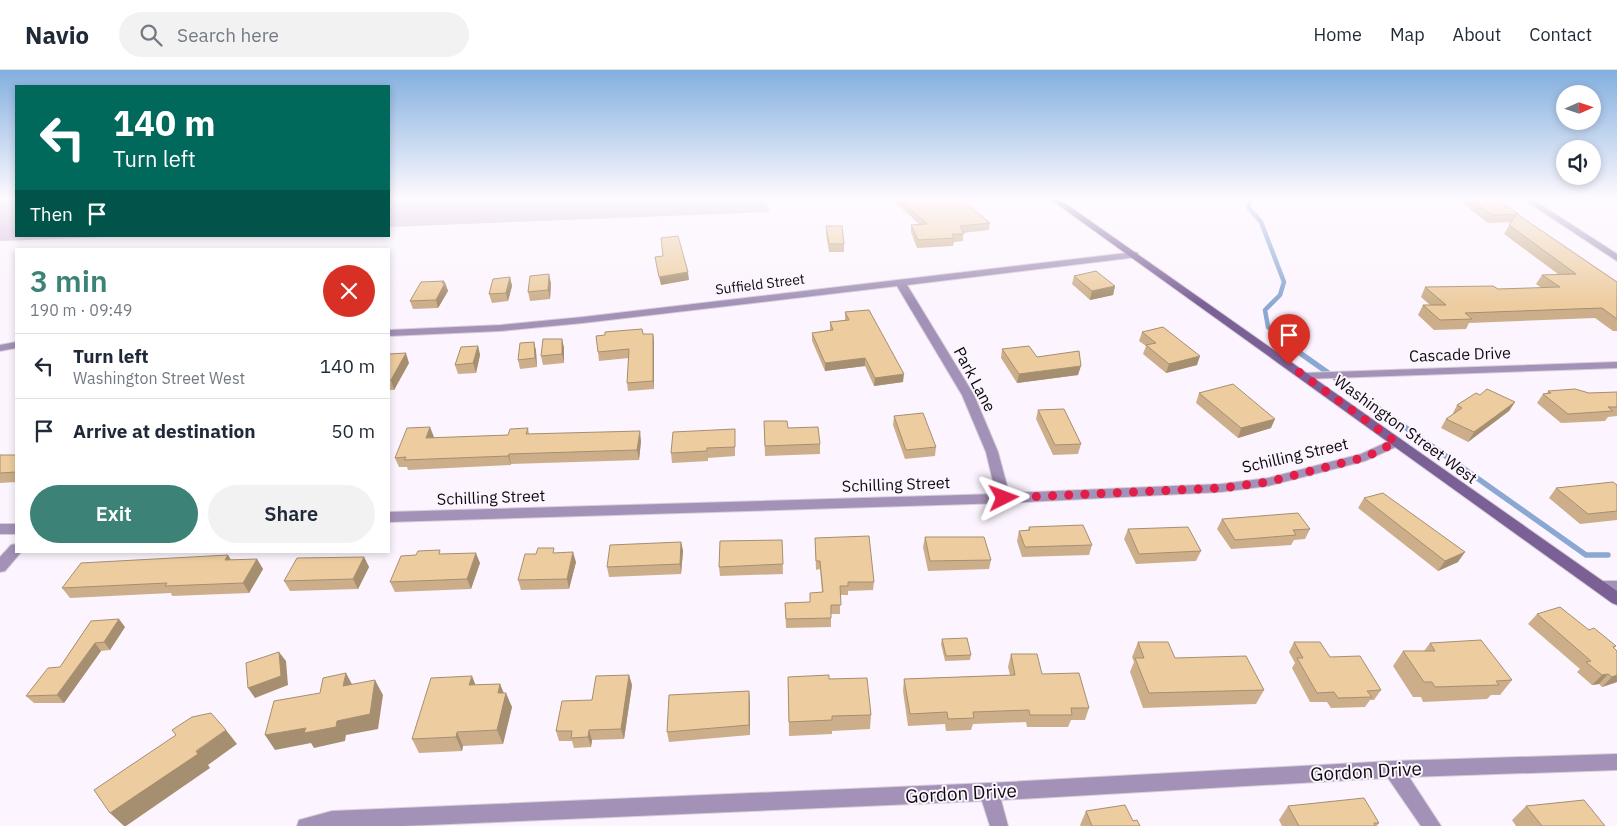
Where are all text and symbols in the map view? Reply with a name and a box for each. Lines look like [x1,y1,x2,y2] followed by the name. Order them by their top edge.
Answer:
[119,12,469,57] search box
[25,19,89,51] text: Navio
[137,21,165,49] icon: search
[177,23,279,47] text: Search here
[1314,23,1362,46] text: Home
[1390,23,1425,46] text: Map
[1453,23,1501,46] text: About
[1529,23,1592,46] text: Contact
[1556,85,1601,130] north arrow
[1556,85,1601,185] map controls
[113,100,216,146] text: 140 m
[30,105,95,170] icon: left
[1556,140,1601,185] button: sound
[113,144,196,173] text: Turn left
[83,200,111,228] icon: arrive
[30,202,73,226] text: Then
[30,261,108,300] text: 3 min
[323,265,375,317] button: close
[714,270,806,298] street label: Suffield Street
[30,300,132,320] text: 190 m · 09:49
[1268,314,1310,365] pin
[1275,321,1303,349] icon: arrive
[1409,342,1511,366] street label: Cascade Drive
[950,343,1000,415] street label: Park Lane
[73,344,149,368] text: Turn left
[30,352,58,380] icon: left
[320,354,375,378] text: 140 m
[73,368,245,388] text: Washington Street West
[1330,370,1482,488] street label: Washington Street West
[30,417,58,445] icon: arrive
[73,419,256,443] text: Arrive at destination
[331,419,375,443] text: 50 m
[1240,433,1350,477] street label: Schilling Street
[977,471,1029,523] position arrow
[842,472,950,496] street label: Schilling Street
[30,485,198,543] button: Exit
[208,485,375,543] button: Share
[437,485,545,509] street label: Schilling Street
[1310,756,1422,786] street label: Gordon Drive
[905,778,1017,808] street label: Gordon Drive

